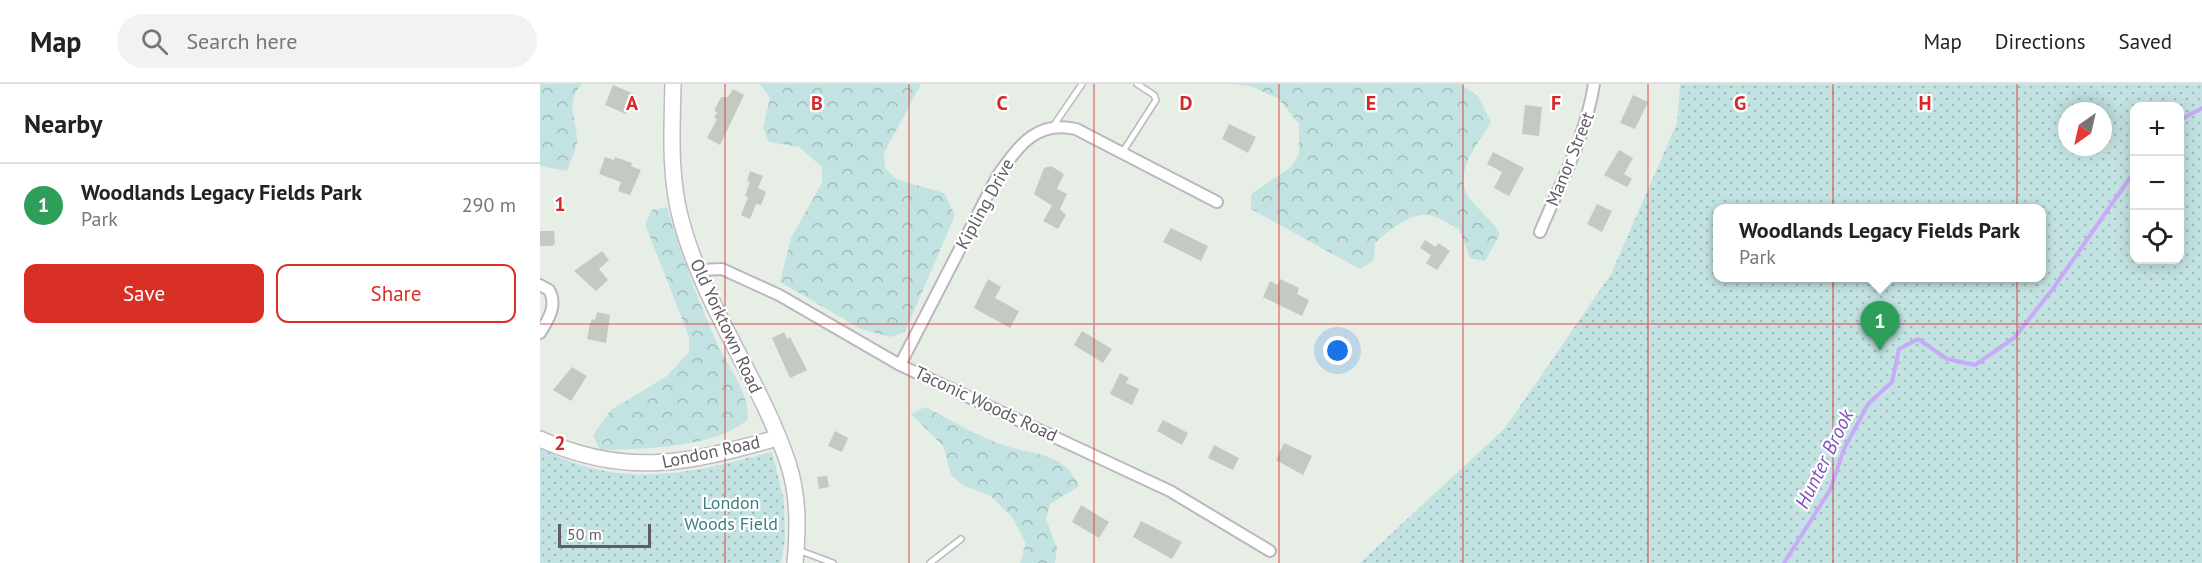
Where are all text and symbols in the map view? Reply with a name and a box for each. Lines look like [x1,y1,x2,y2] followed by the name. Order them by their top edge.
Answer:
[117,14,537,68] search box
[30,23,81,60] text: Map
[138,25,171,58] icon: search
[186,27,297,55] text: Search here
[1923,28,1962,55] text: Map
[1995,28,2086,55] text: Directions
[2119,28,2172,55] text: Saved
[626,90,639,116] text: A
[811,90,823,116] text: B
[996,90,1008,116] text: C
[1180,90,1193,116] text: D
[1366,90,1376,116] text: E
[1551,90,1561,116] text: F
[1734,90,1746,116] text: G
[1918,90,1932,116] text: H
[2058,102,2112,156] north arrow
[2130,102,2184,264] map controls
[2130,102,2184,156] button: +
[24,107,102,140] text: Nearby
[1540,108,1599,209] street label: Manor Street
[950,154,1019,253] street label: Kipling Drive
[2130,156,2184,210] button: −
[81,178,362,206] text: Woodlands Legacy Fields Park
[554,191,566,217] text: 1
[38,192,49,218] text: 1
[462,192,516,218] text: 290 m
[1713,204,2046,282] popup
[81,206,118,232] text: Park
[2130,210,2184,264] button: locate
[1739,216,2020,244] text: Woodlands Legacy Fields Park
[1739,244,1776,270] text: Park
[685,255,768,397] street label: Old Yorktown Road
[24,264,264,323] button: Save
[276,264,516,323] button: Share
[1860,302,1900,351] pin: 1
[1323,336,1352,365] your location
[911,360,1061,447] street label: Taconic Woods Road
[1789,404,1860,513] water label: Hunter Brook
[554,430,566,456] text: 2
[660,430,762,473] street label: London Road
[684,491,778,535] park label: London Woods Field
[558,521,651,548] scale bar
[567,524,602,544] text: 50 m

